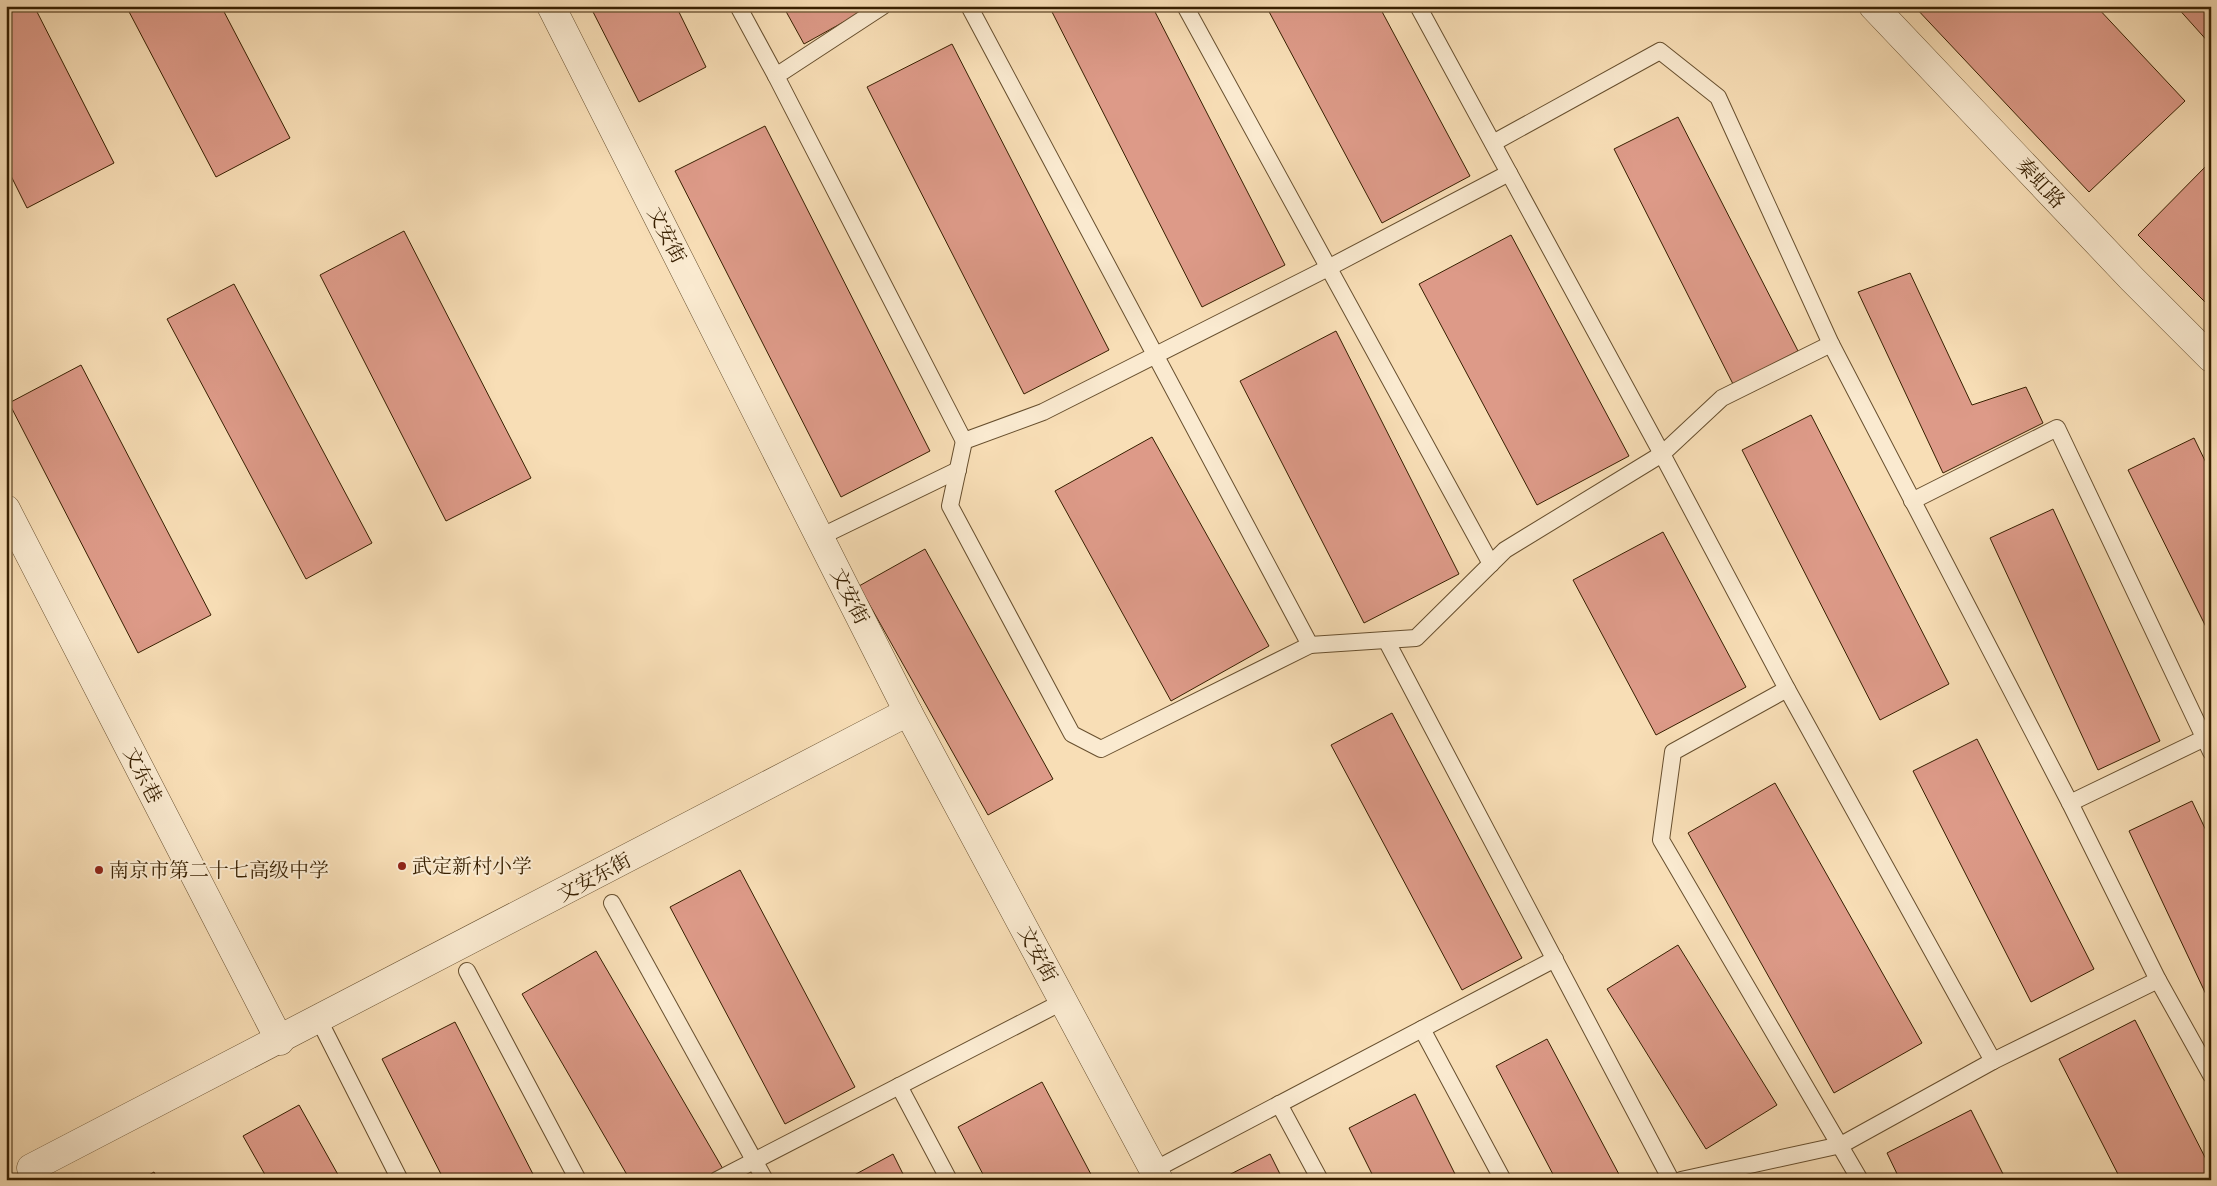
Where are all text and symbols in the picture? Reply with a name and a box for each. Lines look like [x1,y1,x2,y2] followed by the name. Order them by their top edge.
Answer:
[2012,153,2070,213] street label: 秦虹路
[643,203,691,267] street label: 文安街
[826,564,874,628] street label: 文安街
[119,743,167,807] street label: 文东巷
[553,848,635,906] street label: 文安东街
[412,854,532,878] place label: 武定新村小学
[109,858,329,882] place label: 南京市第二十七高级中学
[396,860,408,872] marker: 武定新村小学
[93,864,105,876] marker: 南京市第二十七高级中学
[1013,922,1063,986] street label: 文安街

